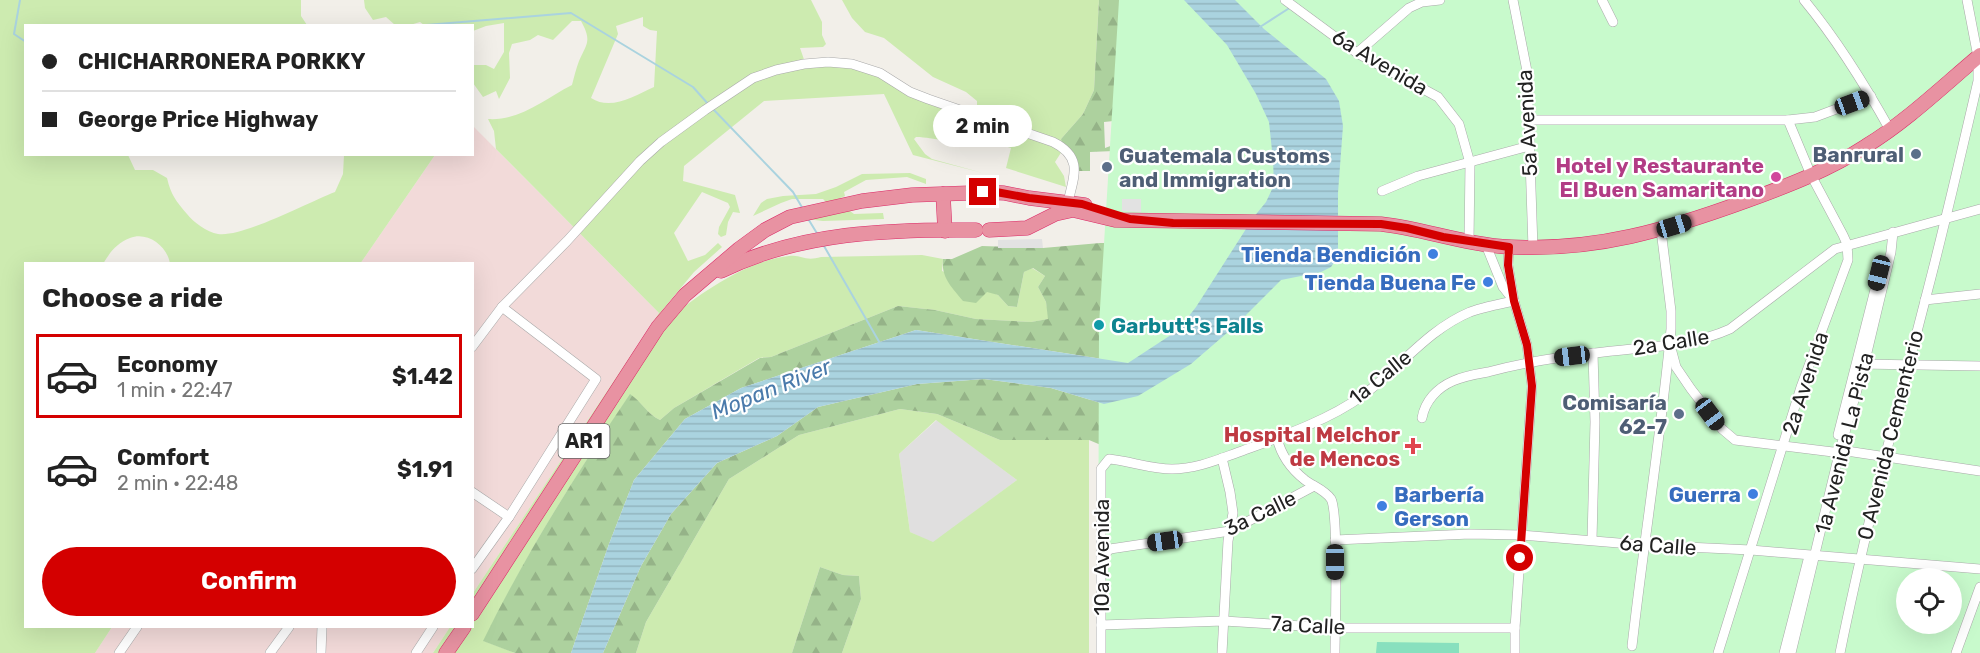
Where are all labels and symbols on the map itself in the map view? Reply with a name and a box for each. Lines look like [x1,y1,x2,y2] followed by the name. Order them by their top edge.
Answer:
[1328,24,1432,100] street label: 6a Avenida
[1512,69,1542,177] street label: 5a Avenida
[1832,88,1872,118] car
[934,105,1032,147] callout: 2 min
[1813,142,1904,167] place label: Banrural
[1119,143,1330,192] place label: Guatemala Customs and Immigration
[1909,147,1923,161] marker: Banrural
[1555,153,1764,202] place label: Hotel y Restaurante El Buen Samaritano
[1100,160,1114,174] marker: Guatemala Customs and Immigration
[1769,170,1783,184] marker: Hotel y Restaurante El Buen Samaritano
[969,178,996,205] route end
[1654,212,1694,240] car
[1241,242,1421,267] place label: Tienda Bendición
[1426,247,1440,261] marker: Tienda Bendición
[1866,253,1892,293] car
[1305,270,1476,295] place label: Tienda Buena Fe
[1481,275,1495,289] marker: Tienda Buena Fe
[1111,313,1264,338] place label: Garbutt's Falls
[1092,318,1106,332] marker: Garbutt's Falls
[1631,324,1711,360] street label: 2a Calle
[1777,328,1833,438] street label: 2a Avenida
[1852,328,1928,542] street label: 0 Avenida Cementerio
[1344,344,1416,410] street label: 1a Calle
[1553,345,1591,367] car
[1809,350,1879,536] street label: 1a Avenida La Pista
[707,352,836,425] water label: Mopan River
[1562,390,1667,439] place label: Comisaría 62-7
[1692,394,1728,434] car
[1672,407,1686,421] marker: Comisaría 62-7
[1224,422,1400,471] place label: Hospital Melchor de Mencos
[558,424,610,458] road number: AR1
[1404,437,1422,455] marker: Hospital Melchor de Mencos
[1394,482,1484,531] place label: Barbería Gerson
[1669,482,1741,507] place label: Guerra
[1220,485,1300,541] street label: 3a Calle
[1746,487,1760,501] marker: Guerra
[1089,499,1114,615] street label: 10a Avenida
[1375,499,1389,513] marker: Barbería Gerson
[1146,530,1184,552] car
[1619,530,1697,560] street label: 6a Calle
[1326,544,1344,580] car
[1506,544,1533,571] route start
[1270,611,1346,639] street label: 7a Calle

